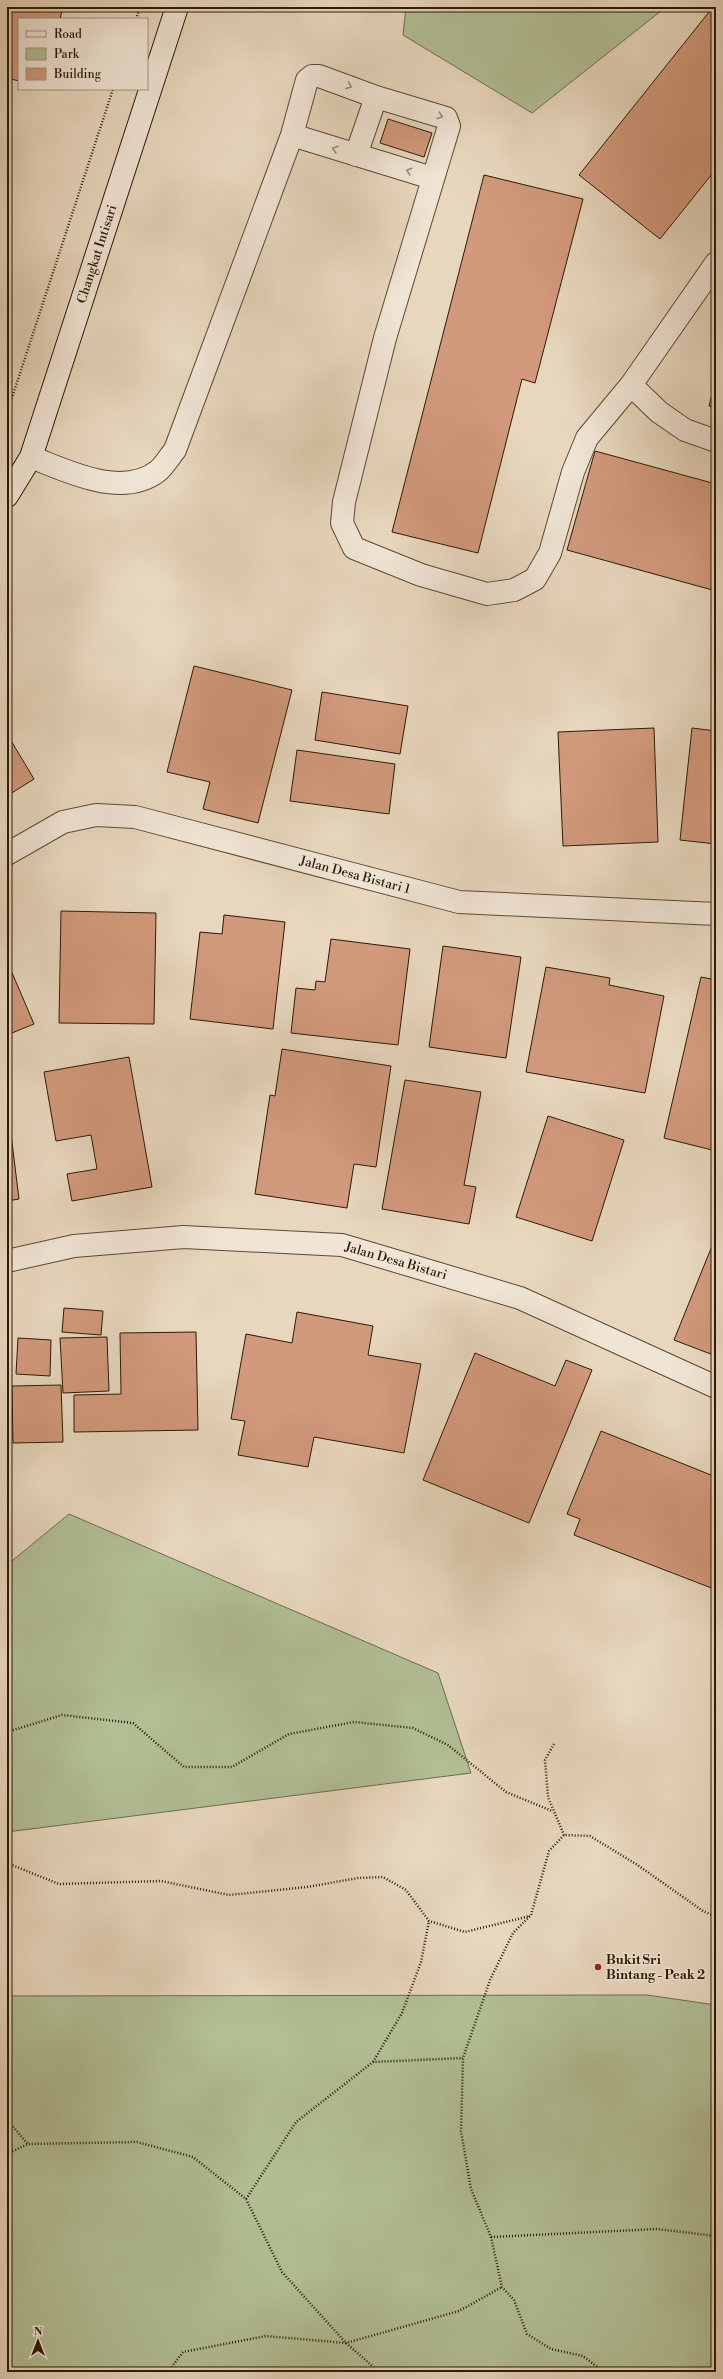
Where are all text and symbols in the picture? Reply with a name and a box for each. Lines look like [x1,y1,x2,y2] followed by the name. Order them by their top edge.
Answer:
[18,18,148,90] legend
[54,27,82,42] text: Road
[54,47,80,62] text: Park
[53,67,102,82] text: Building
[345,82,352,90] one-way arrow
[437,111,444,120] one-way arrow
[332,145,339,154] one-way arrow
[405,167,412,176] one-way arrow
[74,203,120,305] street label: Changkat Intisari
[297,852,412,898] street label: Jalan Desa Bistari 1
[342,1239,449,1283] street label: Jalan Desa Bistari
[606,1952,705,1983] place label: Bukit Sri Bintang - Peak 2
[593,1962,603,1972] marker: Bukit Sri Bintang - Peak 2
[18,2321,58,2361] north arrow
[34,2325,43,2339] text: N

